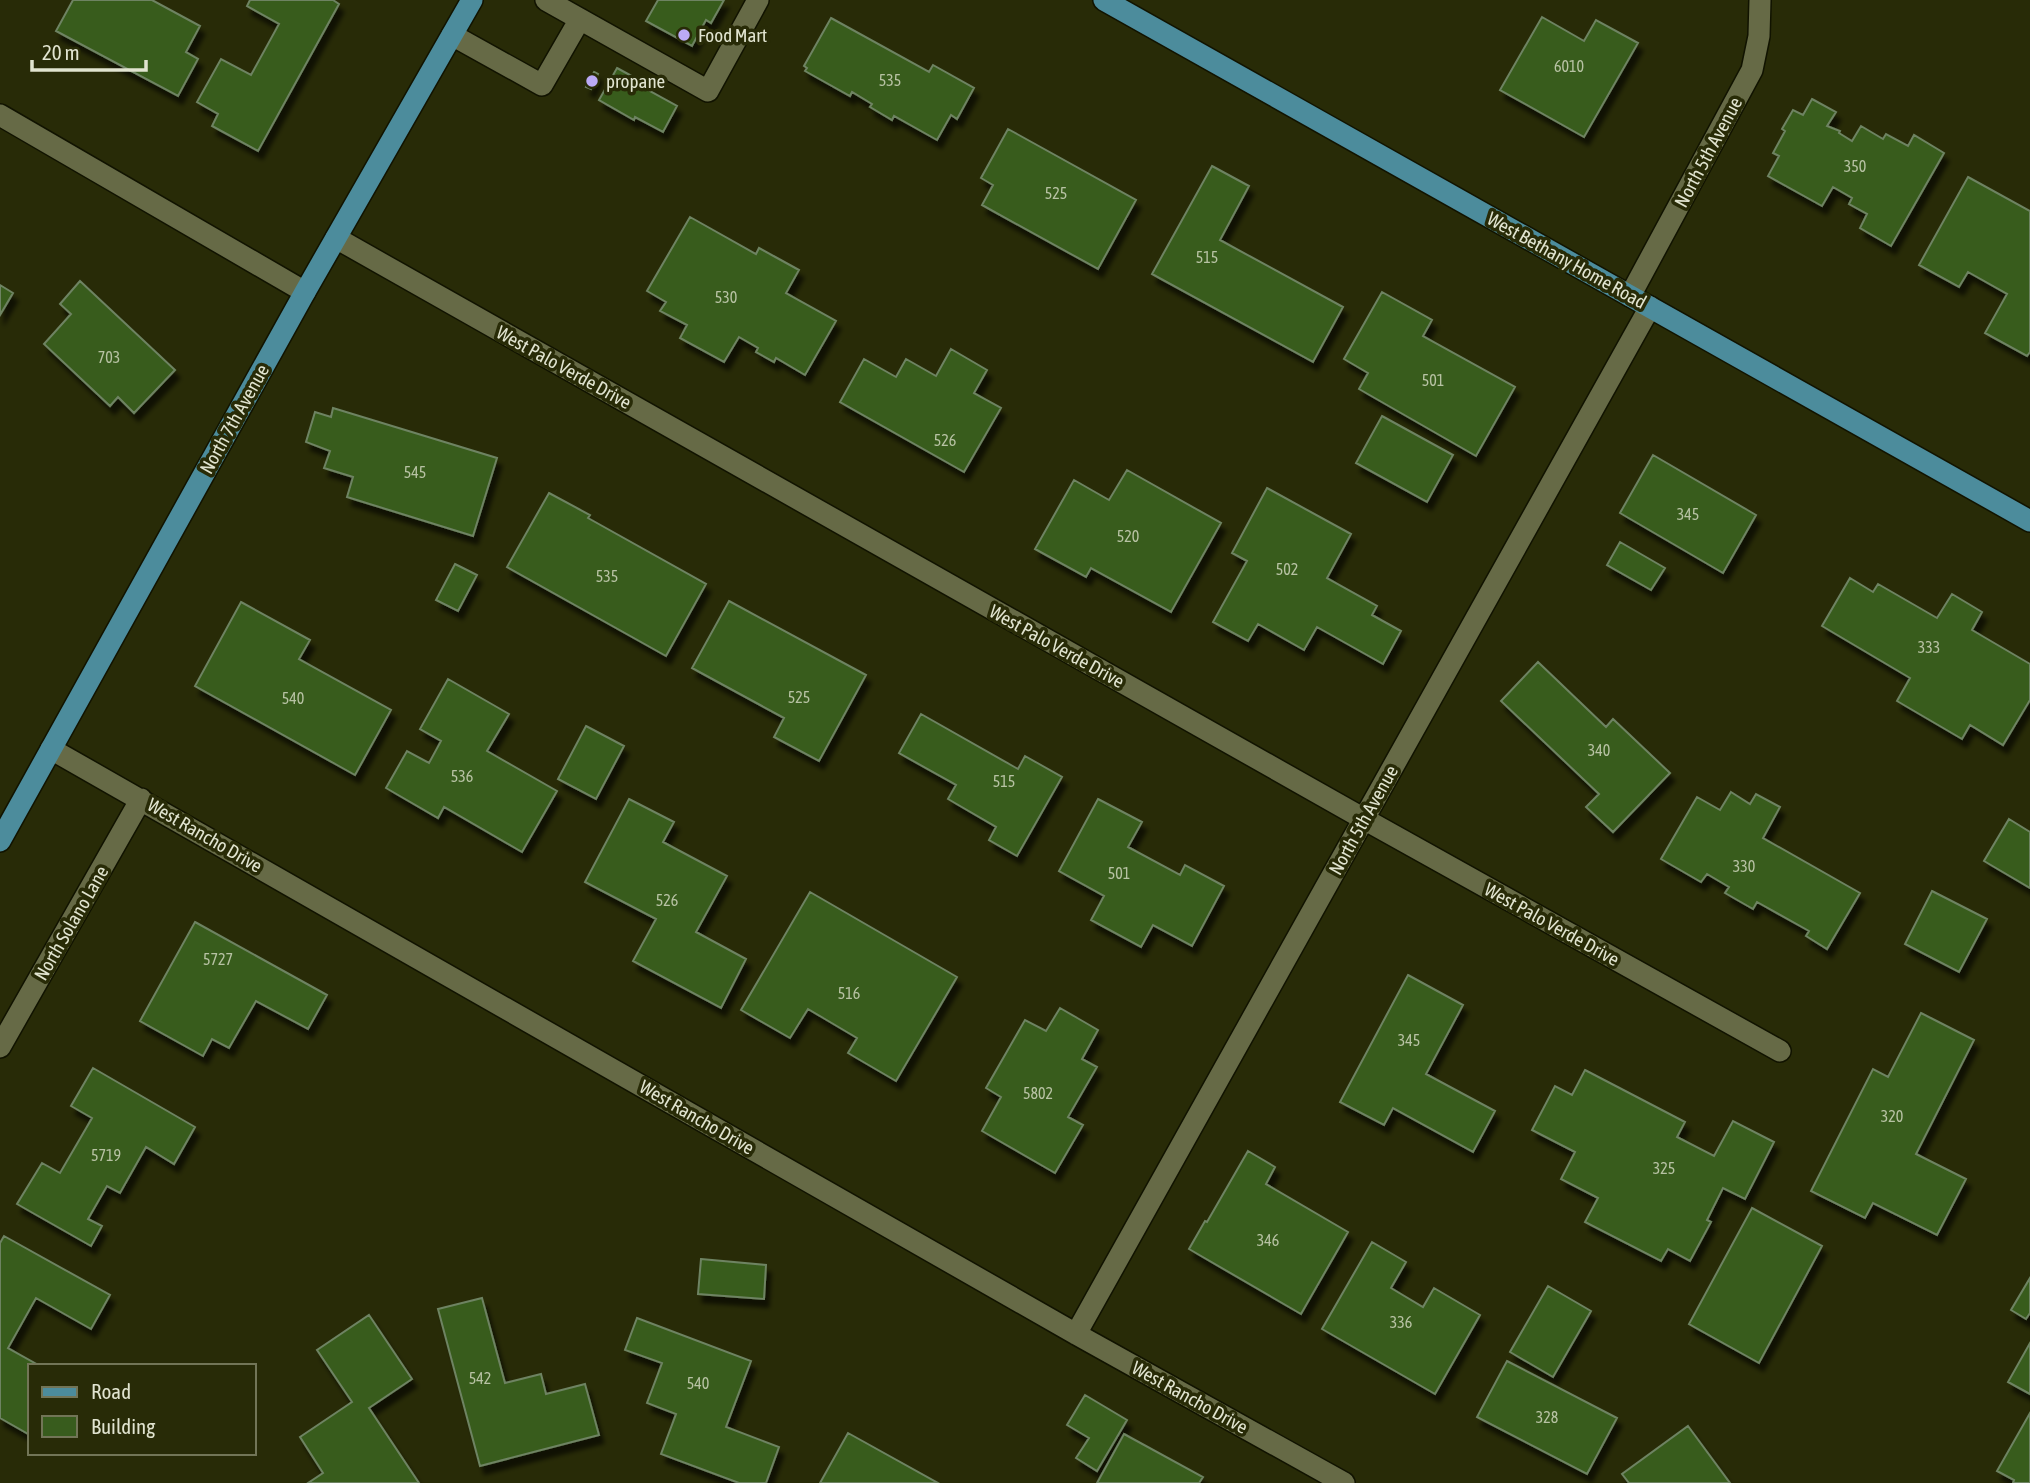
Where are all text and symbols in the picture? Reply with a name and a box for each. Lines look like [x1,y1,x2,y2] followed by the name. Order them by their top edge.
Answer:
[698,24,767,46] place label: Food Mart
[676,27,692,43] marker: Food Mart
[32,28,145,72] scale bar
[42,40,80,64] text: 20 m
[1554,57,1584,75] house number: 6010
[606,70,665,92] place label: propane
[879,71,901,89] house number: 535
[584,73,600,89] marker: propane
[1670,93,1746,211] street label: North 5th Avenue
[1844,157,1866,175] house number: 350
[1045,184,1067,202] house number: 525
[1484,207,1650,313] street label: West Bethany Home Road
[1196,248,1218,266] house number: 515
[715,288,737,306] house number: 530
[493,321,635,413] street label: West Palo Verde Drive
[98,348,120,366] house number: 703
[195,360,273,478] street label: North 7th Avenue
[1422,371,1444,389] house number: 501
[934,431,956,449] house number: 526
[404,463,426,481] house number: 545
[1677,505,1699,523] house number: 345
[1117,527,1139,545] house number: 520
[1276,560,1298,578] house number: 502
[596,567,618,585] house number: 535
[986,600,1128,692] street label: West Palo Verde Drive
[1918,638,1940,656] house number: 333
[788,688,810,706] house number: 525
[282,689,304,707] house number: 540
[1588,741,1610,759] house number: 340
[1324,761,1402,879] street label: North 5th Avenue
[451,767,473,785] house number: 536
[993,772,1015,790] house number: 515
[144,793,266,877] street label: West Rancho Drive
[1733,857,1755,875] house number: 330
[29,862,113,984] street label: North Solano Lane
[1108,864,1130,882] house number: 501
[1481,878,1623,970] street label: West Palo Verde Drive
[656,891,678,909] house number: 526
[203,950,233,968] house number: 5727
[838,984,860,1002] house number: 516
[1398,1031,1420,1049] house number: 345
[636,1075,758,1159] street label: West Rancho Drive
[1023,1084,1053,1102] house number: 5802
[1881,1107,1903,1125] house number: 320
[91,1146,121,1164] house number: 5719
[1653,1159,1675,1177] house number: 325
[1257,1231,1279,1249] house number: 346
[1390,1313,1412,1331] house number: 336
[1128,1356,1252,1438] street label: West Rancho Drive
[28,1364,256,1455] legend
[469,1369,491,1387] house number: 542
[687,1374,709,1392] house number: 540
[91,1379,131,1403] text: Road
[1536,1408,1558,1426] house number: 328
[91,1414,155,1438] text: Building

